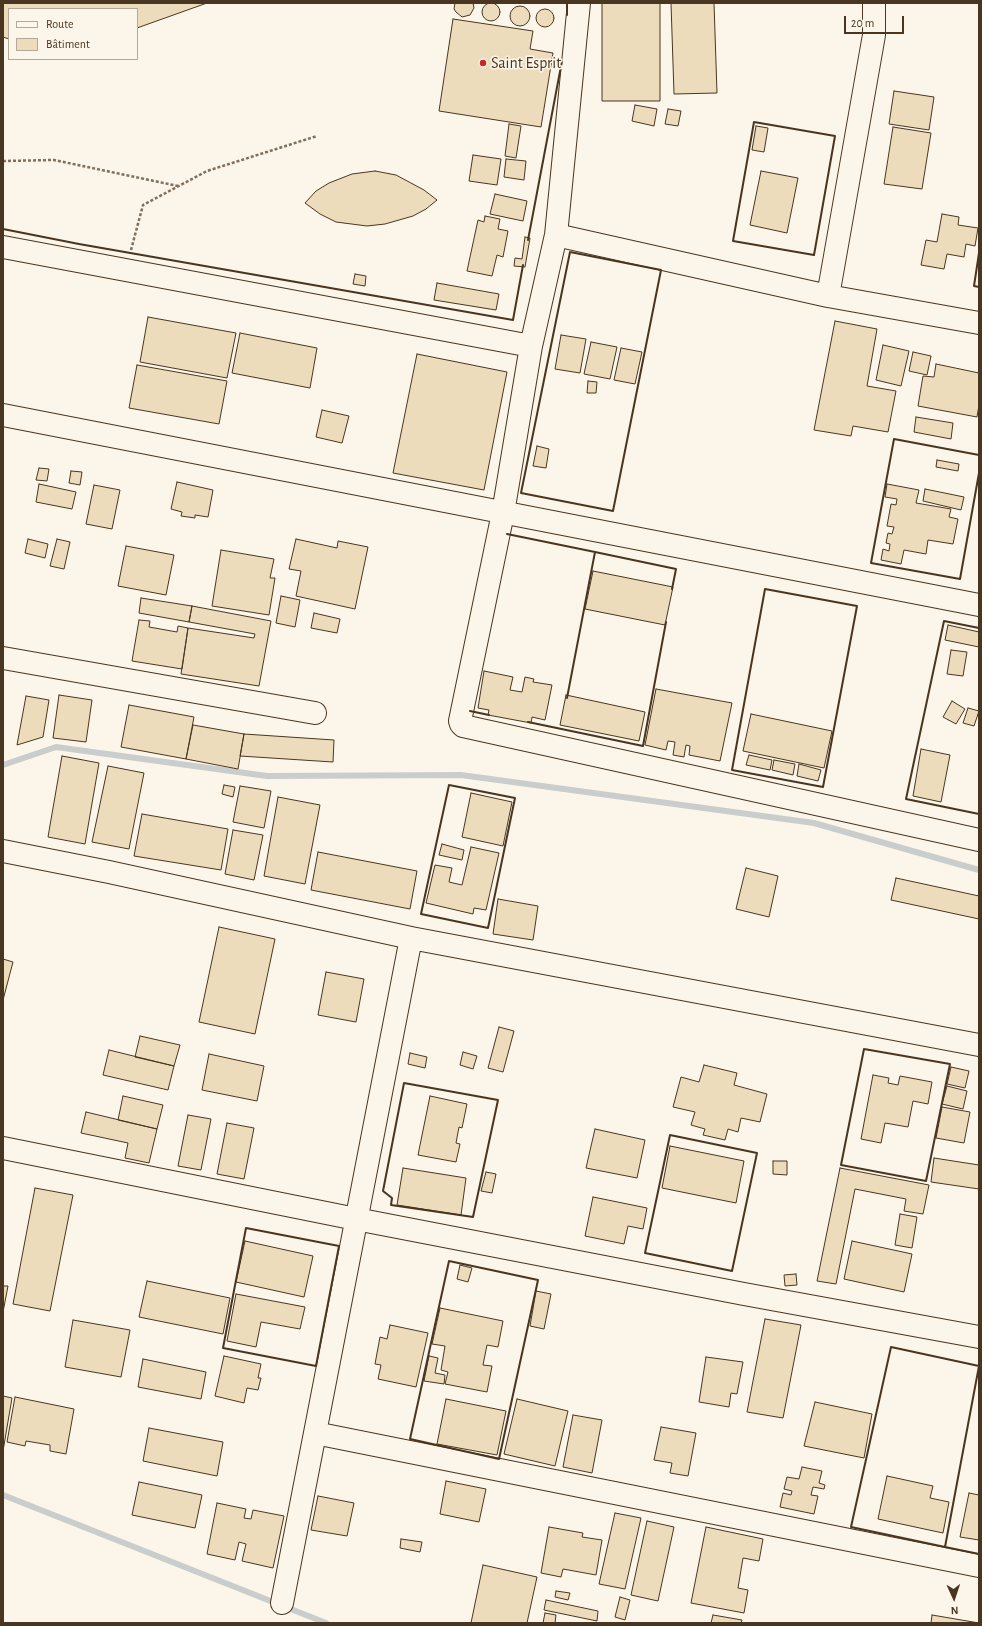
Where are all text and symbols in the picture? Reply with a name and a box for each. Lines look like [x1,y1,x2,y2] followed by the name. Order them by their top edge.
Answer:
[8,8,138,60] legend
[846,8,906,34] scale bar
[851,17,874,29] text: 20 m
[46,18,73,30] text: Route
[46,38,90,50] text: Bâtiment
[491,53,561,73] place label: Saint Esprit
[478,58,488,68] marker: Saint Esprit
[934,1578,974,1618] north arrow
[951,1605,959,1616] text: N

